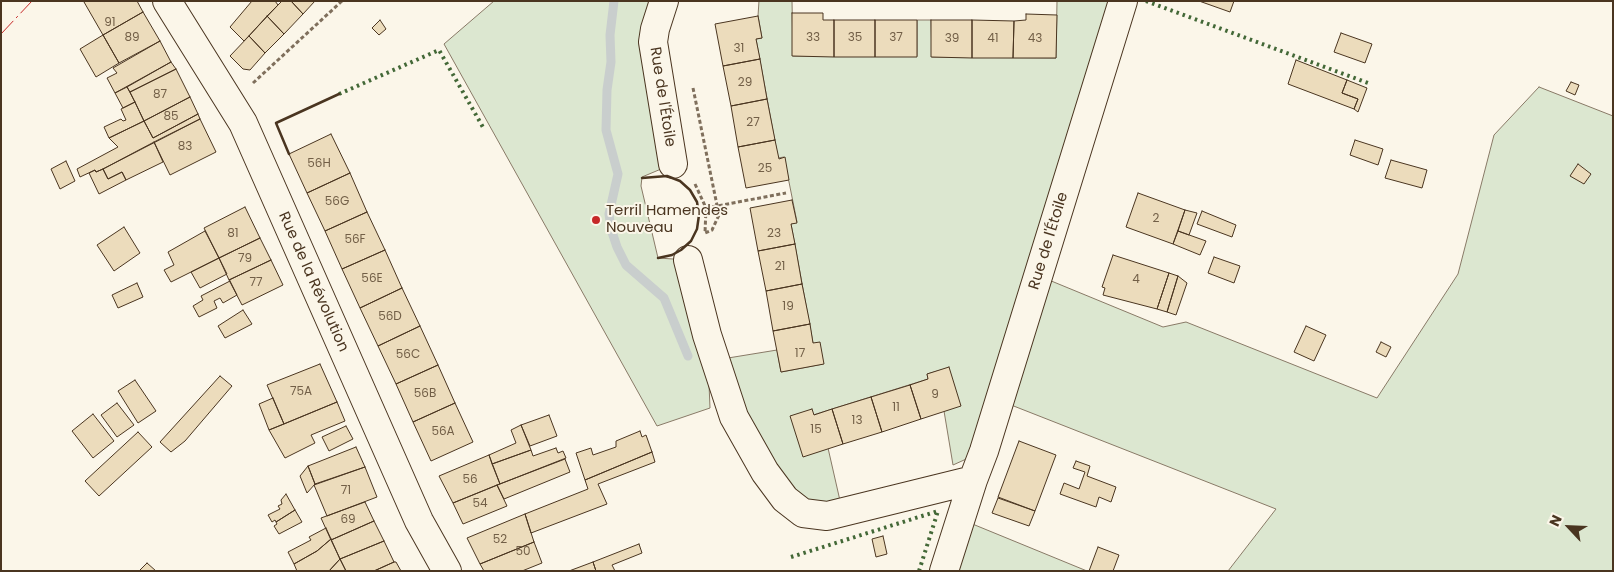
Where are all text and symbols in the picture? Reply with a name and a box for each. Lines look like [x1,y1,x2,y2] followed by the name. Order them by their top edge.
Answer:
[104,16,116,30] house number: 91
[124,31,140,45] house number: 89
[806,31,820,45] house number: 33
[848,31,862,45] house number: 35
[889,31,903,45] house number: 37
[945,32,959,46] house number: 39
[987,32,999,46] house number: 41
[1028,32,1042,46] house number: 43
[734,42,744,56] house number: 31
[645,46,679,148] street label: Rue de l'Étoile
[738,76,752,90] house number: 29
[153,88,167,102] house number: 87
[163,110,179,124] house number: 85
[746,116,760,130] house number: 27
[178,140,192,154] house number: 83
[307,157,331,171] house number: 56H
[758,162,772,176] house number: 25
[1026,190,1072,292] street label: Rue de l'Étoile
[325,195,349,209] house number: 56G
[606,202,728,237] place label: Terril Hamendes Nouveau
[274,209,352,355] street label: Rue de la Révolution
[1153,212,1159,226] house number: 2
[590,214,602,226] marker: Terril Hamendes Nouveau
[227,227,239,241] house number: 81
[767,227,781,241] house number: 23
[344,233,366,247] house number: 56F
[238,252,252,266] house number: 79
[775,260,785,274] house number: 21
[361,272,383,286] house number: 56E
[1132,273,1140,287] house number: 4
[249,276,263,290] house number: 77
[782,300,794,314] house number: 19
[378,310,402,324] house number: 56D
[795,347,805,361] house number: 17
[396,348,420,362] house number: 56C
[290,385,312,399] house number: 75A
[414,387,436,401] house number: 56B
[931,388,939,402] house number: 9
[892,401,900,415] house number: 11
[852,414,862,428] house number: 13
[810,423,822,437] house number: 15
[431,425,455,439] house number: 56A
[462,473,478,487] house number: 56
[341,484,351,498] house number: 71
[472,497,488,511] house number: 54
[1544,502,1594,552] north arrow
[1544,512,1567,530] text: N
[340,513,356,527] house number: 69
[493,533,507,547] house number: 52
[515,545,531,559] house number: 50

